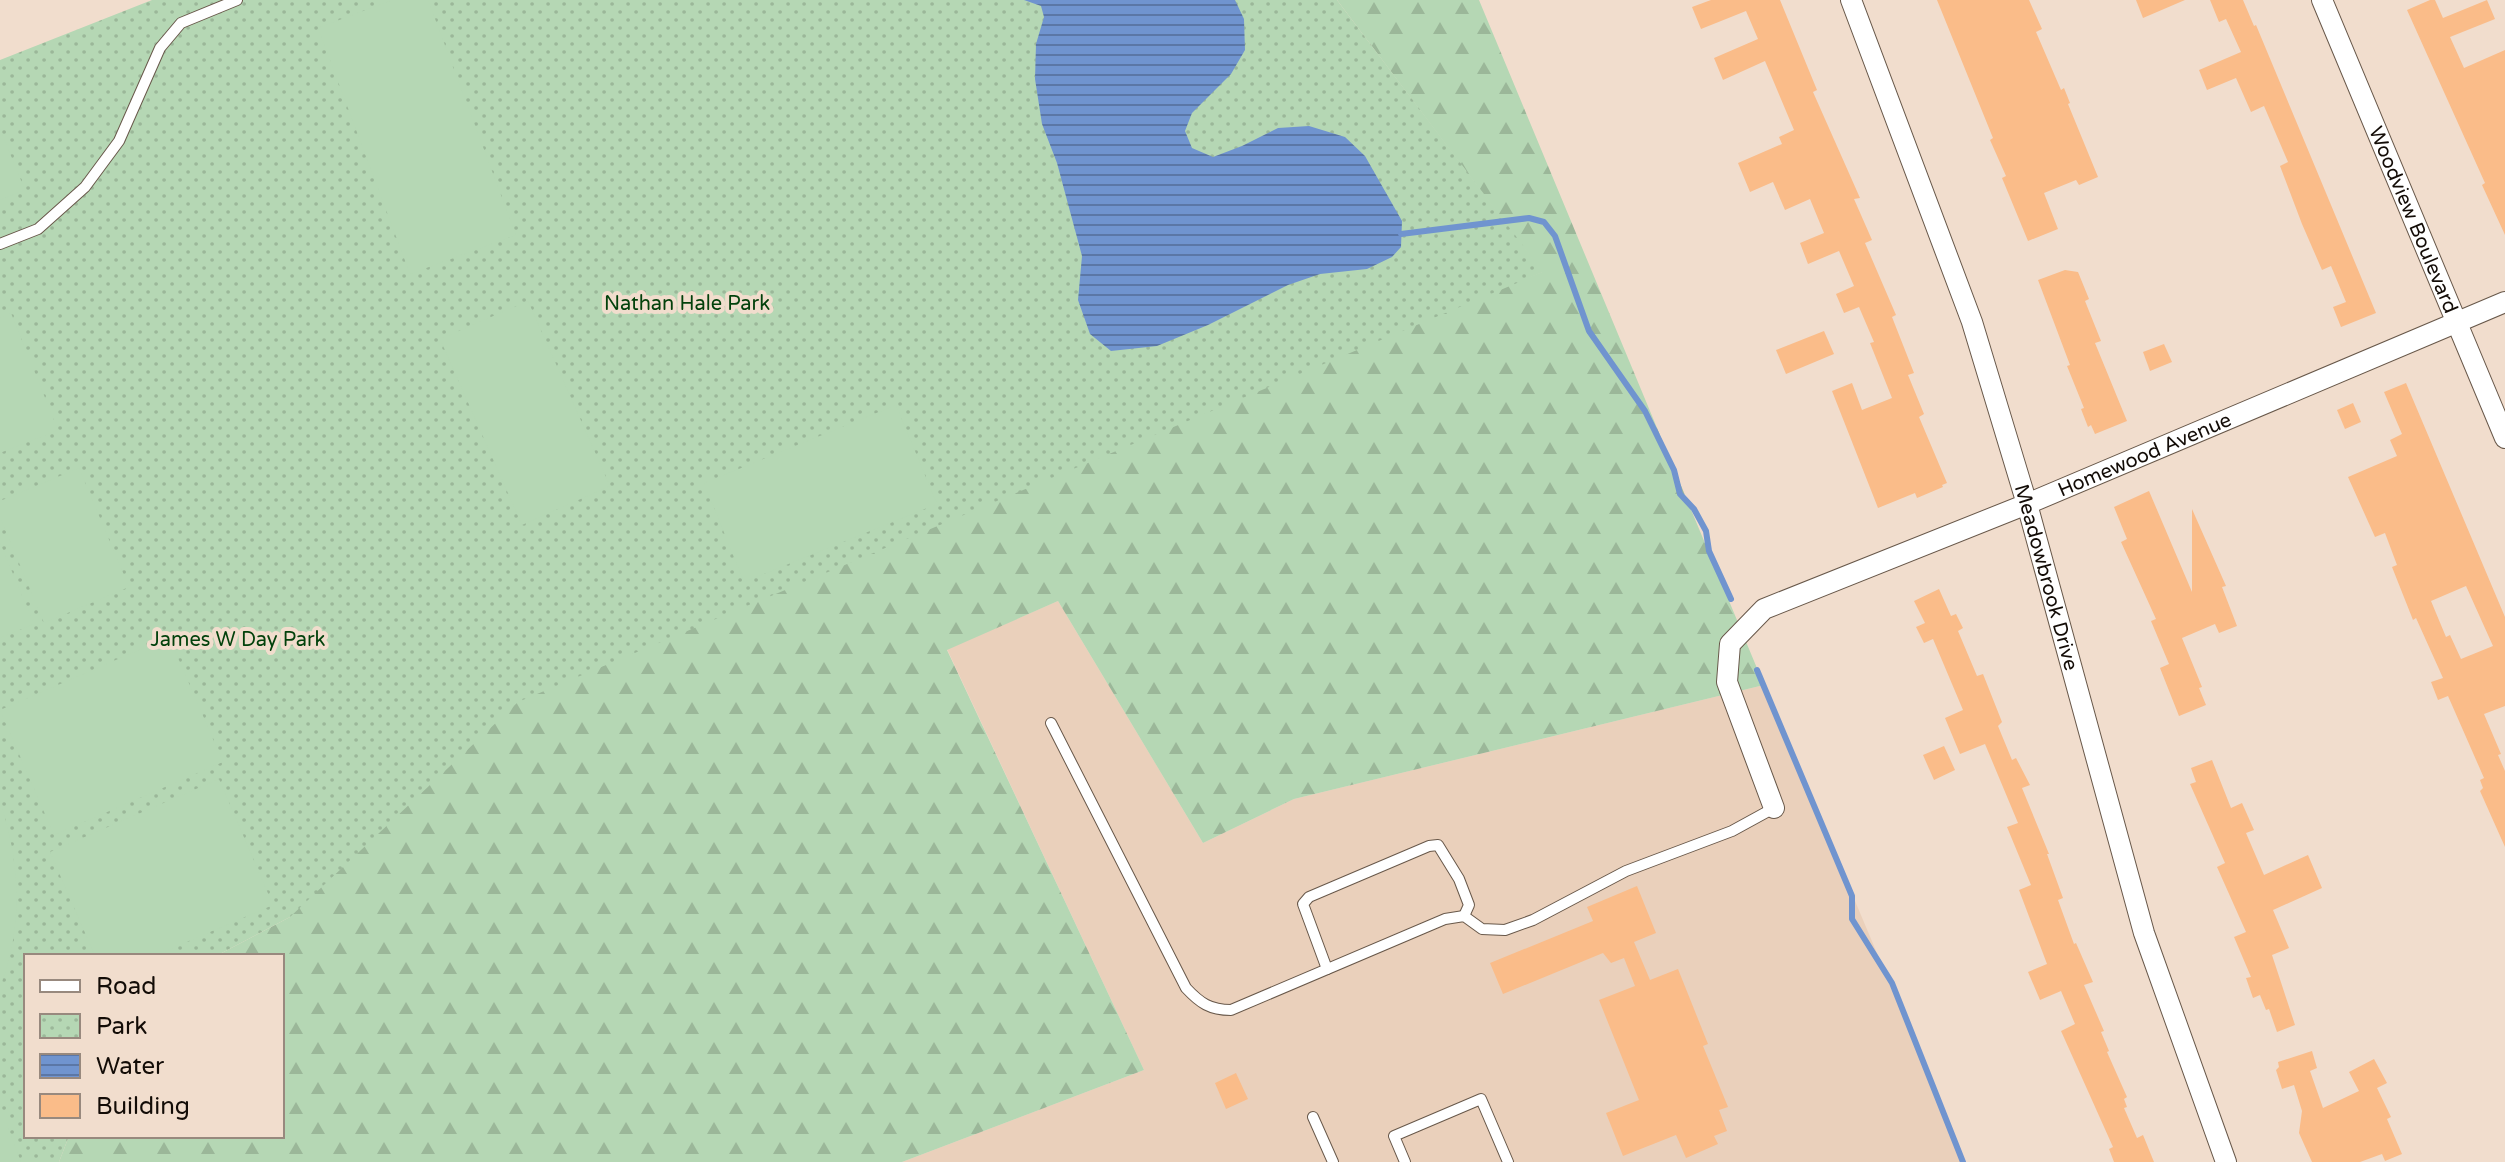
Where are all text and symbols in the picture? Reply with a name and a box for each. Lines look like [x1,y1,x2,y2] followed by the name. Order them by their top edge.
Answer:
[2363,123,2463,317] street label: Woodview Boulevard
[604,292,770,316] park label: Nathan Hale Park
[2054,408,2235,503] street label: Homewood Avenue
[2009,482,2083,673] street label: Meadowbrook Drive
[151,628,326,652] park label: James W Day Park
[24,954,284,1138] legend
[96,972,156,1001] text: Road
[96,1012,147,1041] text: Park
[96,1052,165,1081] text: Water
[96,1092,190,1121] text: Building

